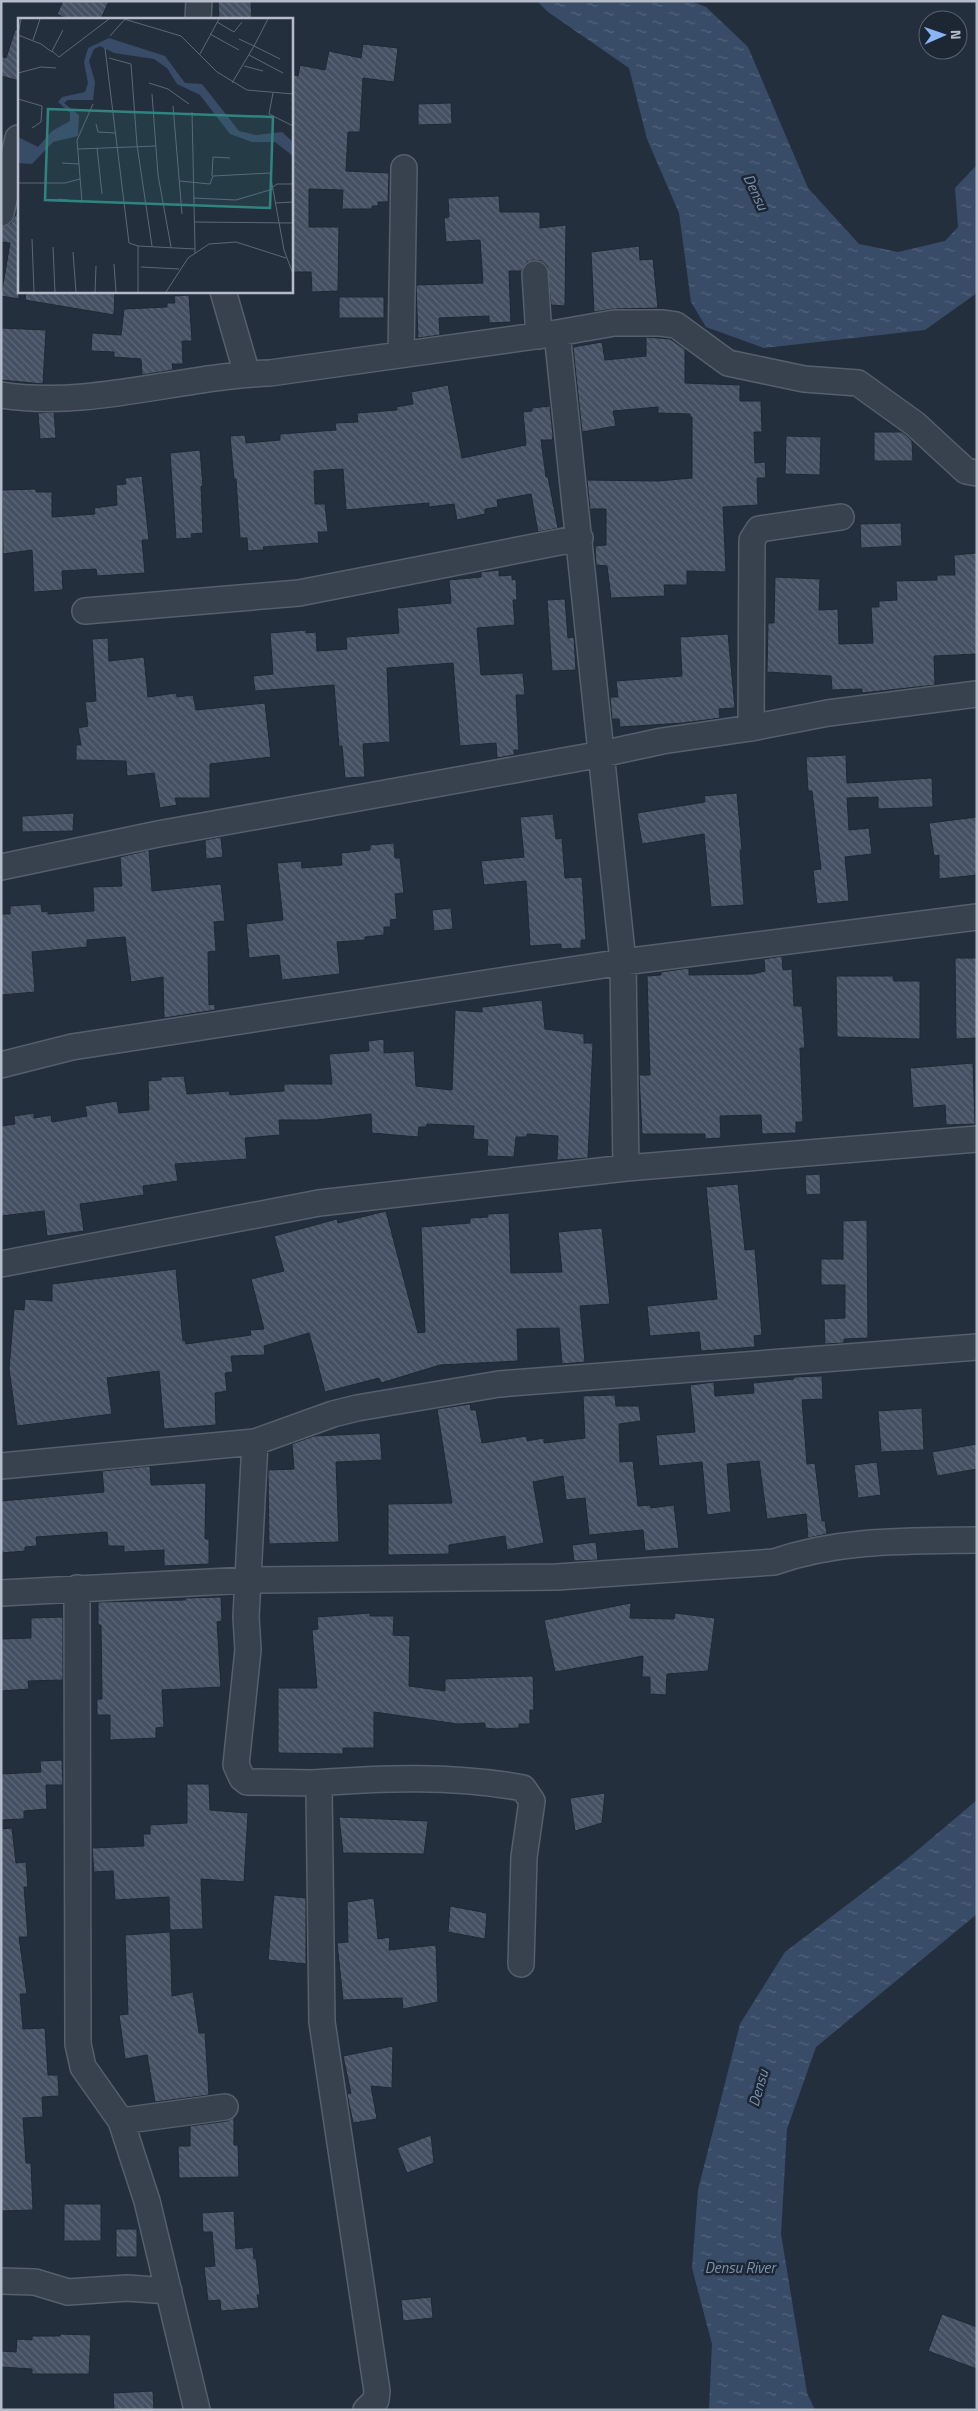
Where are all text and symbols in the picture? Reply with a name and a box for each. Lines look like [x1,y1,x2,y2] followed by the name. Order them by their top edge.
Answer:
[918,10,968,60] north arrow
[18,18,292,292] inset map
[946,29,967,40] text: N
[738,170,775,215] water label: Densu
[742,2065,775,2109] water label: Densu
[705,2256,778,2279] water label: Densu River

